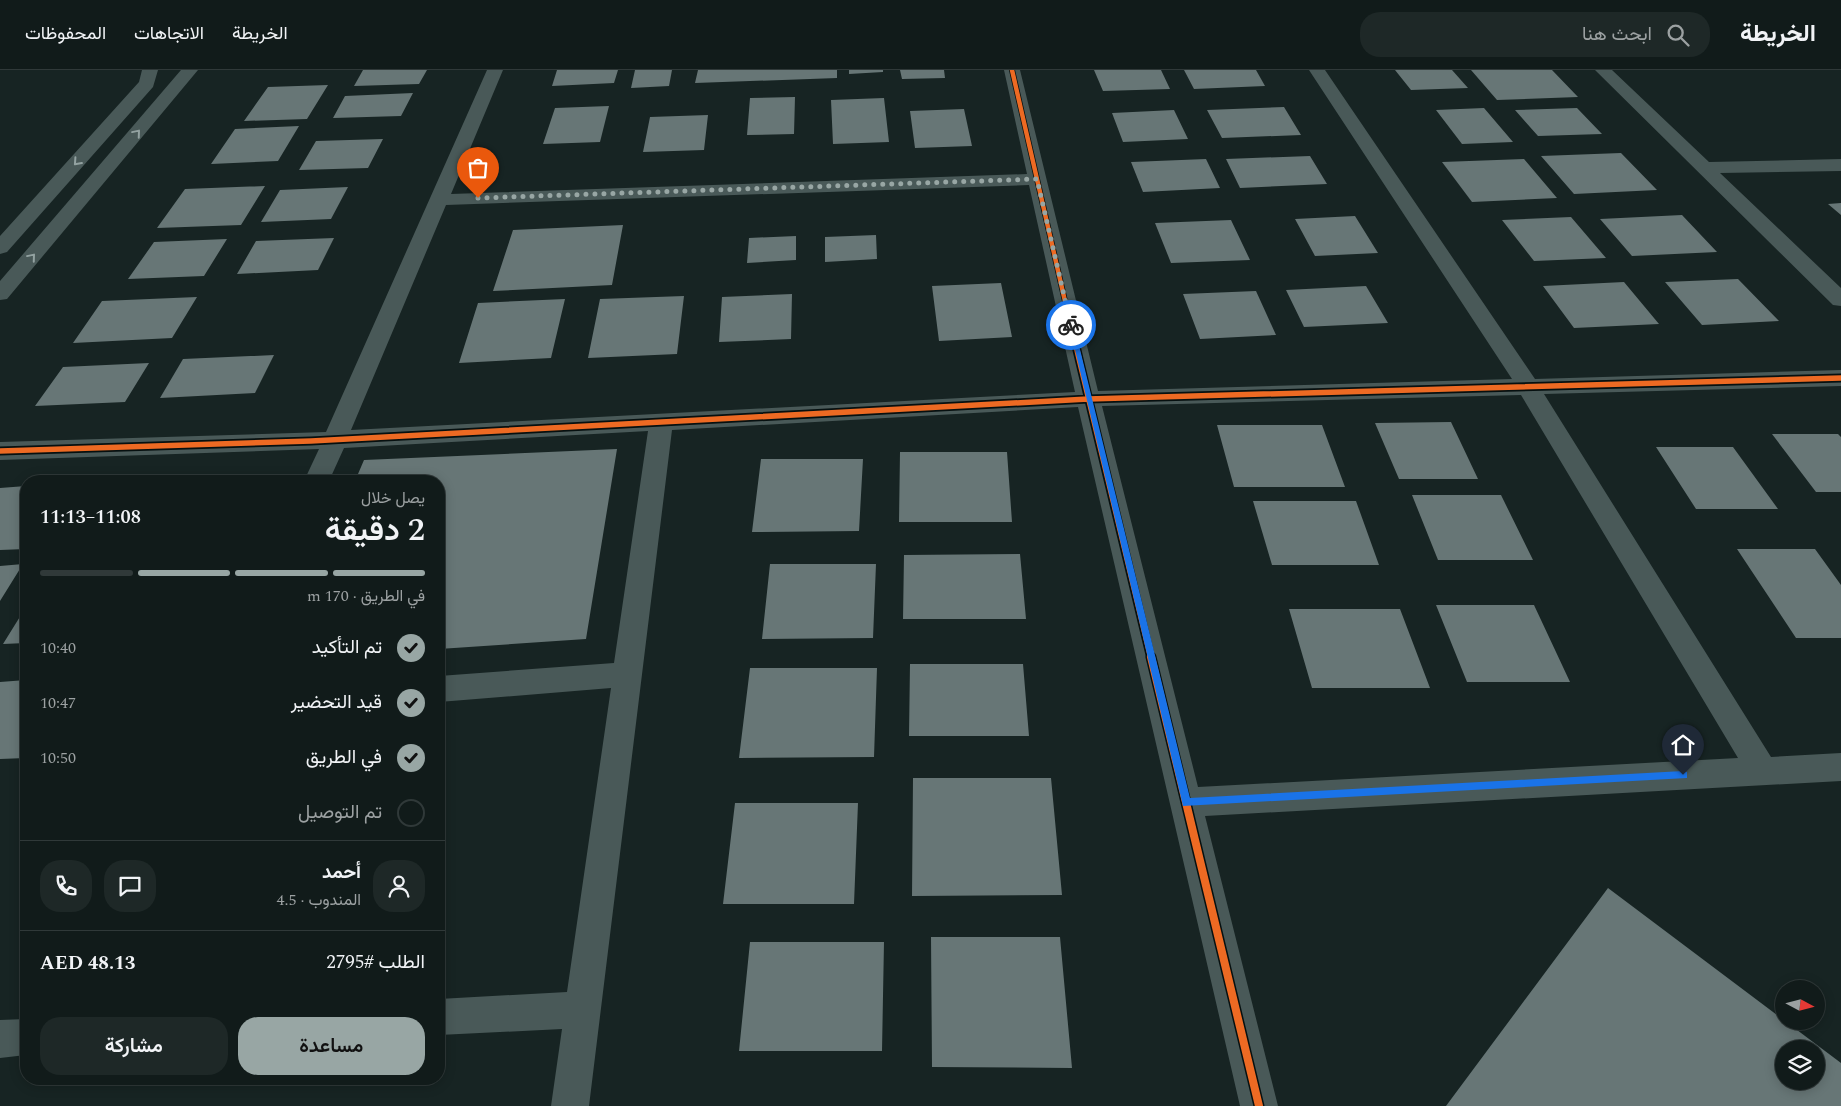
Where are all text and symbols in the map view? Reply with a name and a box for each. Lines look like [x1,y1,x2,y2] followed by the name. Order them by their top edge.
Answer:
[1360,12,1710,57] search box
[1740,16,1816,52] text: الخريطة
[25,20,106,47] text: المحفوظات
[134,20,204,47] text: الاتجاهات
[232,20,288,47] text: الخريطة
[1582,20,1652,49] text: ابحث هنا
[1664,21,1692,49] icon: search
[131,129,140,138] one-way arrow
[457,147,499,198] pin
[464,154,492,182] icon: bag
[74,156,83,165] one-way arrow
[26,253,35,262] one-way arrow
[1046,300,1096,350] courier
[1057,311,1085,339] icon: bike
[361,486,425,510] text: يصل خلال
[40,503,141,532] text: 11:08–11:13
[325,506,425,555] text: 2 دقيقة
[307,584,425,608] text: في الطريق · 170 m
[312,633,382,662] text: تم التأكيد
[397,634,425,662] icon: check
[40,636,76,660] text: 10:40
[291,688,382,717] text: قيد التحضير
[397,689,425,717] icon: check
[40,691,76,715] text: 10:47
[1662,724,1704,775] pin
[1669,731,1697,759] icon: home
[306,743,382,772] text: في الطريق
[397,744,425,772] icon: check
[40,746,76,770] text: 10:50
[298,798,382,827] text: تم التوصيل
[322,858,361,887] text: أحمد
[40,860,92,912] button: phone
[104,860,156,912] button: chat
[373,860,425,912] button: person
[276,888,361,912] text: المندوب · 4.5
[326,948,425,977] text: الطلب #2795
[40,949,135,978] text: AED 48.13
[1775,980,1825,1030] north arrow
[1775,980,1825,1090] map controls
[40,1017,228,1075] button: مشاركة
[238,1017,425,1075] button: مساعدة
[1775,1040,1825,1090] button: layers

